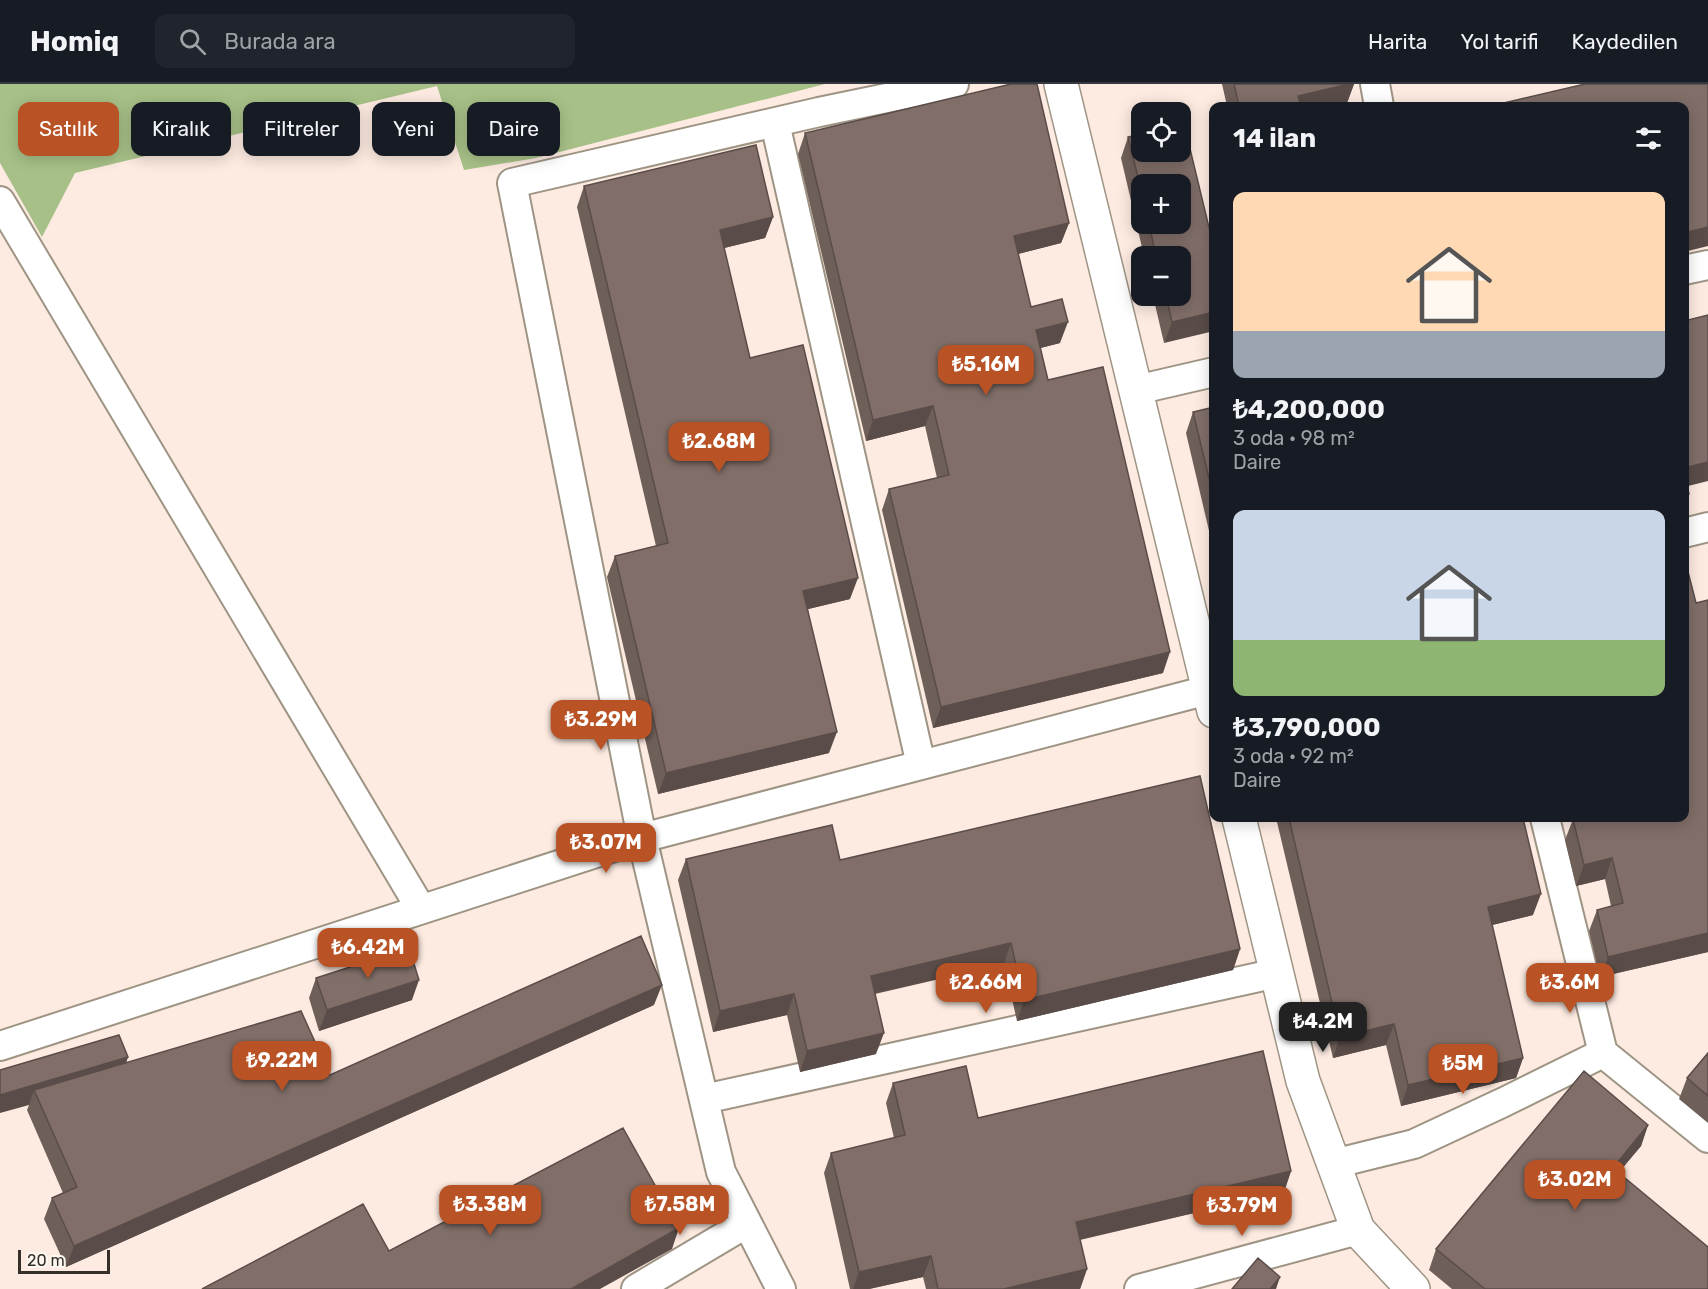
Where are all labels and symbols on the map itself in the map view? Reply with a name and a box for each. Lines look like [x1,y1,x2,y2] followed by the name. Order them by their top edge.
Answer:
[937,345,1035,396] pin: ₺5.16M
[670,422,768,473] pin: ₺2.68M
[552,700,650,751] pin: ₺3.29M
[557,823,655,874] pin: ₺3.07M
[319,928,417,979] pin: ₺6.42M
[937,963,1035,1014] pin: ₺2.66M
[1528,963,1612,1014] pin: ₺3.6M
[1281,1002,1365,1053] pin: ₺4.2M
[233,1041,331,1092] pin: ₺9.22M
[1434,1044,1492,1095] pin: ₺5M
[1526,1160,1624,1211] pin: ₺3.02M
[441,1185,539,1236] pin: ₺3.38M
[631,1185,729,1236] pin: ₺7.58M
[1193,1186,1291,1237] pin: ₺3.79M
[18,1247,110,1274] scale bar

